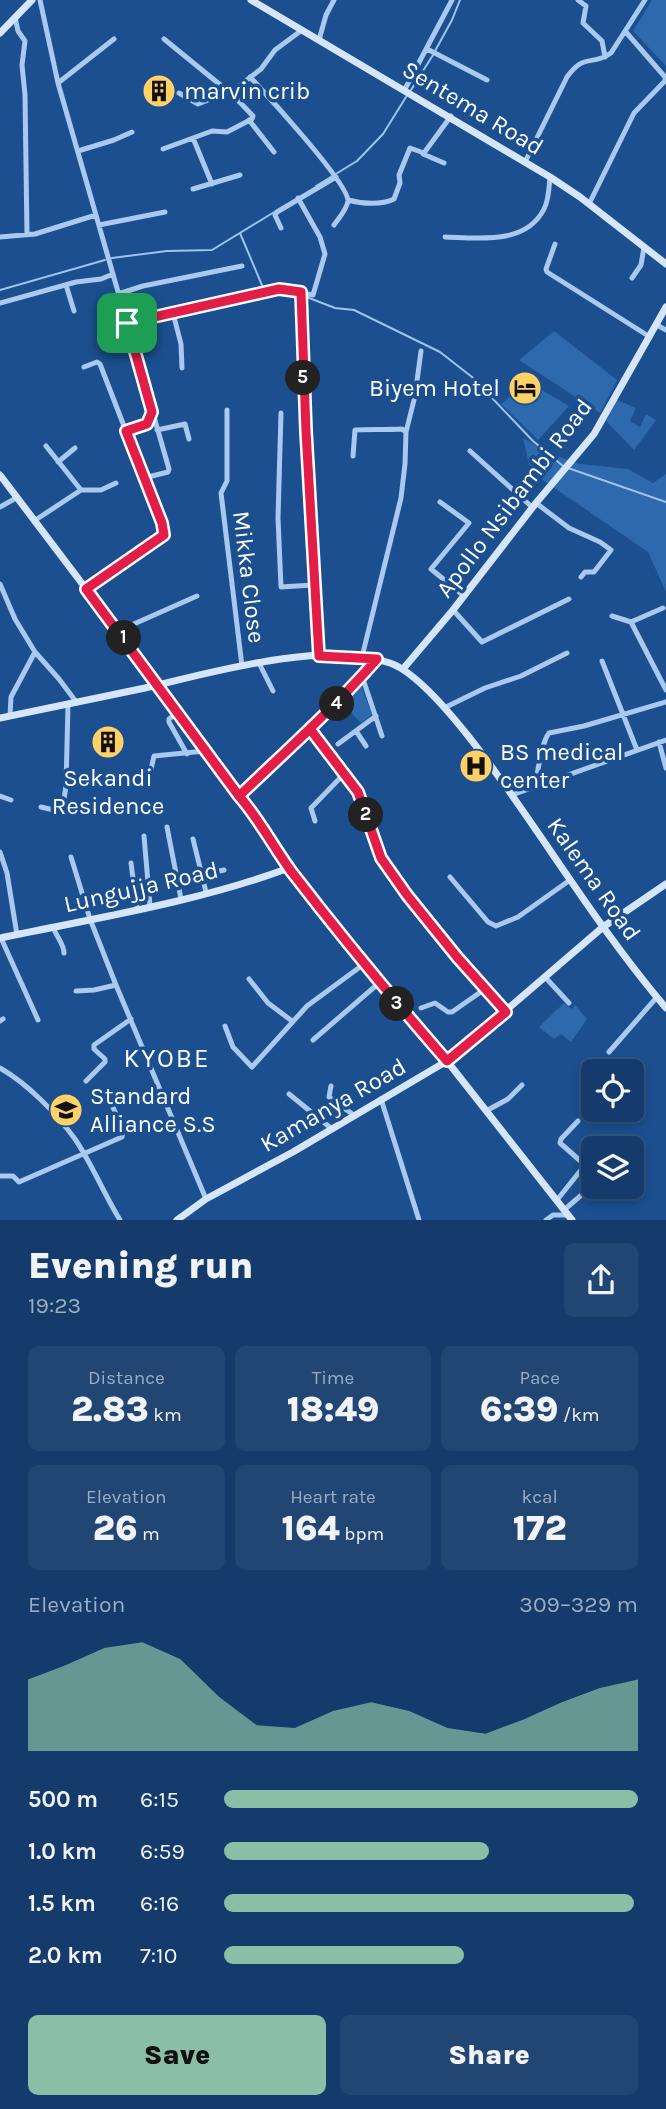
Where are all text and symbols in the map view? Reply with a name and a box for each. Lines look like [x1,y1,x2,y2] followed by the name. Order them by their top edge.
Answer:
[398,55,548,161] street label: Sentema Road
[140,72,178,110] building icon: marvin crib
[184,77,310,105] place label: marvin crib
[97,293,157,353] pin
[108,304,146,342] icon: arrive
[286,360,320,396] pin: 5
[297,366,308,388] text: 5
[506,369,544,407] hotel icon: Biyem Hotel
[369,374,500,402] place label: Biyem Hotel
[430,393,598,603] street label: Apollo Nsibambi Road
[227,509,271,645] street label: Mikka Close
[106,620,142,656] pin: 1
[120,626,127,648] text: 1
[320,686,354,722] pin: 4
[331,692,342,714] text: 4
[89,723,127,761] building icon: Sekandi Residence
[500,738,624,794] place label: BS medical center
[457,747,495,785] hospital icon: BS medical center
[52,764,164,820] place label: Sekandi Residence
[348,798,384,832] pin: 2
[360,803,371,825] text: 2
[541,812,647,946] street label: Kalema Road
[61,856,221,918] street label: Lungujja Road
[380,986,414,1021] pin: 3
[391,992,402,1014] text: 3
[123,1043,211,1074] district label: KYOBE
[255,1052,411,1158] street label: Kamanya Road
[581,1059,644,1199] map controls
[581,1059,644,1122] button: locate
[90,1082,216,1138] place label: Standard Alliance S.S
[47,1091,85,1129] school or university icon: Standard Alliance S.S
[581,1136,644,1199] button: layers
[28,1243,253,1288] text: Evening run
[564,1243,638,1317] button: share
[28,1292,81,1319] text: 19:23
[88,1367,165,1389] text: Distance
[312,1367,354,1389] text: Time
[519,1367,560,1389] text: Pace
[71,1389,149,1430] text: 2.83
[287,1389,379,1430] text: 18:49
[480,1389,558,1430] text: 6:39
[149,1404,182,1426] text: km
[558,1404,600,1426] text: /km
[86,1486,167,1508] text: Elevation
[290,1486,376,1508] text: Heart rate
[522,1486,558,1508] text: kcal
[93,1508,137,1549] text: 26
[282,1508,340,1549] text: 164
[513,1508,567,1549] text: 172
[137,1523,160,1545] text: m
[340,1523,384,1545] text: bpm
[28,1591,125,1618] text: Elevation
[519,1591,638,1618] text: 309–329 m
[28,1786,98,1813] text: 500 m
[140,1786,179,1813] text: 6:15
[28,1838,97,1865] text: 1.0 km
[140,1838,185,1865] text: 6:59
[28,1890,96,1917] text: 1.5 km
[140,1890,179,1917] text: 6:16
[28,1942,103,1969] text: 2.0 km
[140,1942,177,1969] text: 7:10
[28,2015,326,2095] button: Save
[340,2015,638,2095] button: Share

